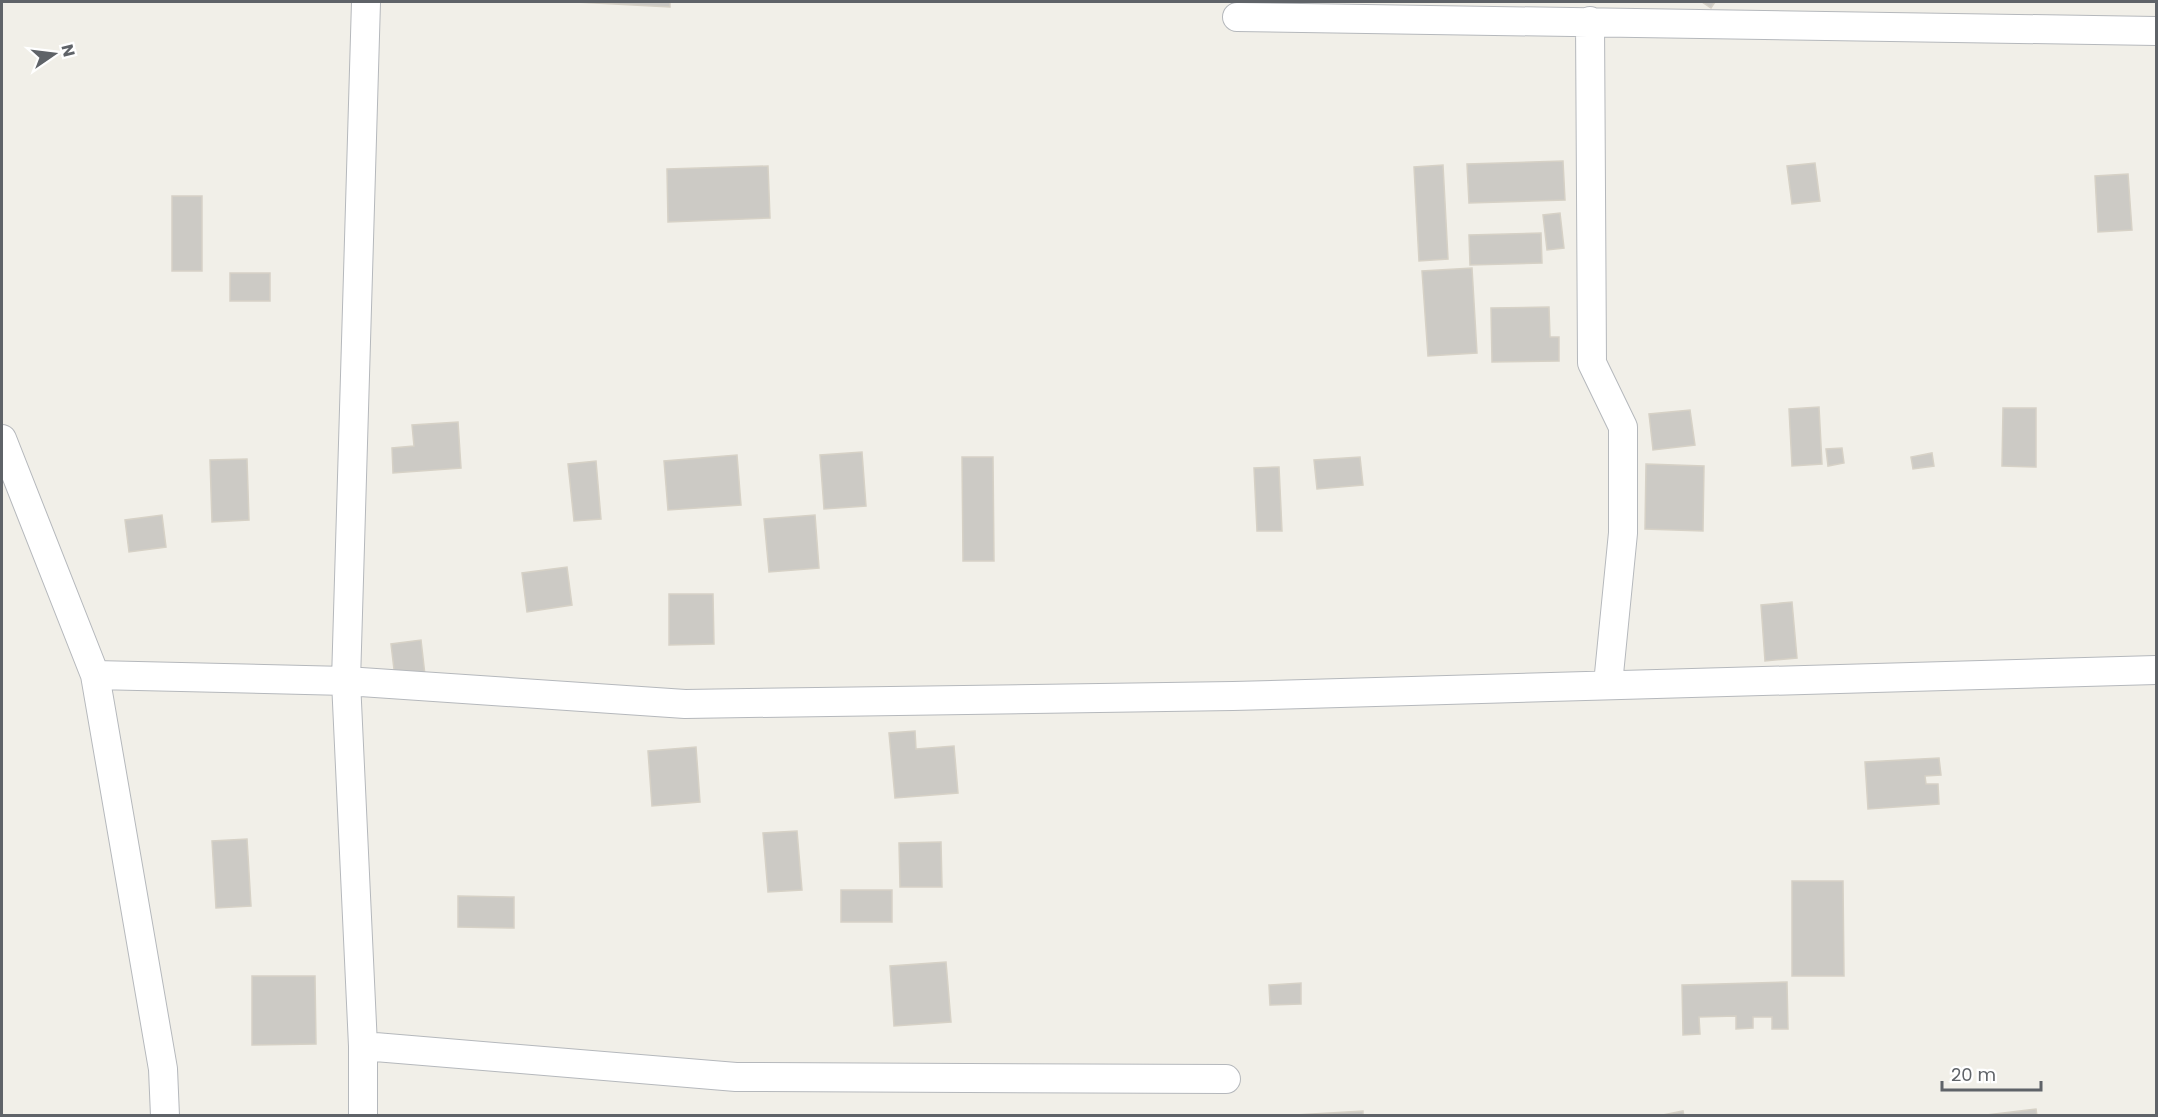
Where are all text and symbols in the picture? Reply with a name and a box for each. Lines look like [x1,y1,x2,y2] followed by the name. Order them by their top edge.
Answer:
[24,24,84,84] north arrow
[55,42,81,59] text: N
[1942,1054,2041,1092] scale bar
[1951,1062,1996,1087] text: 20 m

